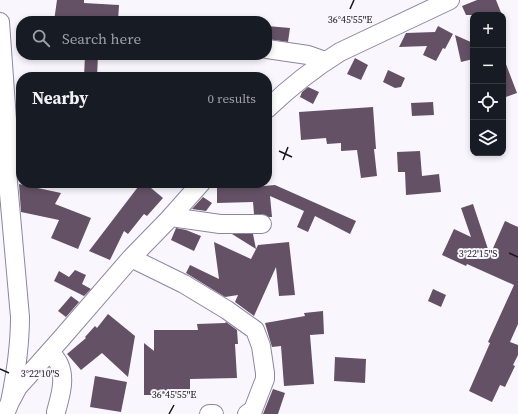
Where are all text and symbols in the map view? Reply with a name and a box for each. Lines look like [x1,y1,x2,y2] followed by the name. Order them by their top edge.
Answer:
[470,12,506,156] map controls
[470,12,506,48] button: +
[328,13,372,26] text: 36°45'55"E
[16,16,272,60] search box
[30,27,52,49] icon: search
[62,28,141,49] text: Search here
[470,48,506,84] button: −
[470,84,506,120] button: locate
[32,86,88,110] text: Nearby
[208,90,256,107] text: 0 results
[470,120,506,156] button: layers
[459,247,497,260] text: 3°22'15"S
[21,367,59,380] text: 3°22'10"S
[152,388,196,401] text: 36°45'55"E

